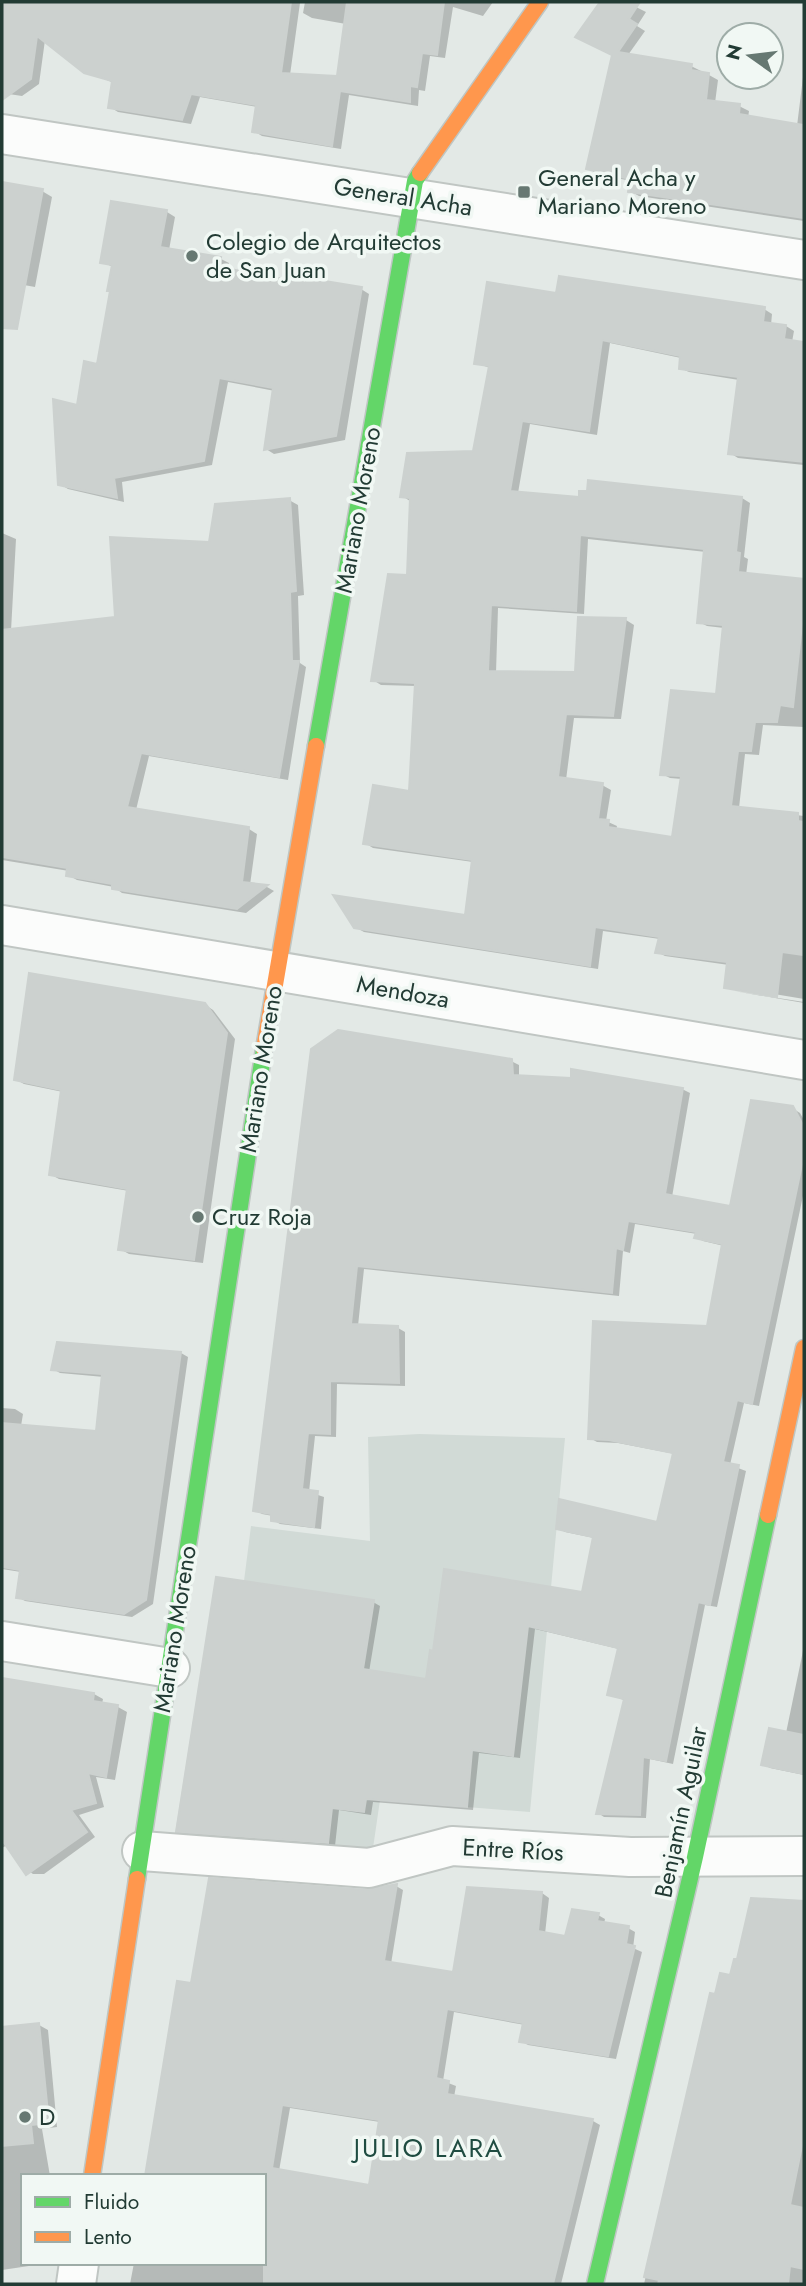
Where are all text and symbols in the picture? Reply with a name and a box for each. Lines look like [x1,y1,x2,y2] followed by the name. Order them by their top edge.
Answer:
[715,21,785,91] north arrow
[719,41,749,63] text: N
[538,160,706,223] place label: General Acha y Mariano Moreno
[331,168,475,225] street label: General Acha
[516,184,532,200] marker: General Acha y Mariano Moreno
[206,224,441,287] place label: Colegio de Arquitectos de San Juan
[184,248,200,264] marker: Colegio de Arquitectos de San Juan
[326,424,389,596] street label: Mariano Moreno
[354,966,452,1017] street label: Mendoza
[230,983,291,1155] street label: Mariano Moreno
[212,1199,312,1234] place label: Cruz Roja
[190,1209,206,1225] marker: Cruz Roja
[144,1543,205,1715] street label: Mariano Moreno
[645,1722,716,1901] street label: Benjamín Aguilar
[461,1829,565,1870] street label: Entre Ríos
[39,2099,55,2134] place label: D
[17,2109,33,2125] marker: D
[351,2129,504,2167] district label: JULIO LARA
[21,2174,266,2265] legend
[84,2187,139,2217] text: Fluido
[84,2222,132,2252] text: Lento

